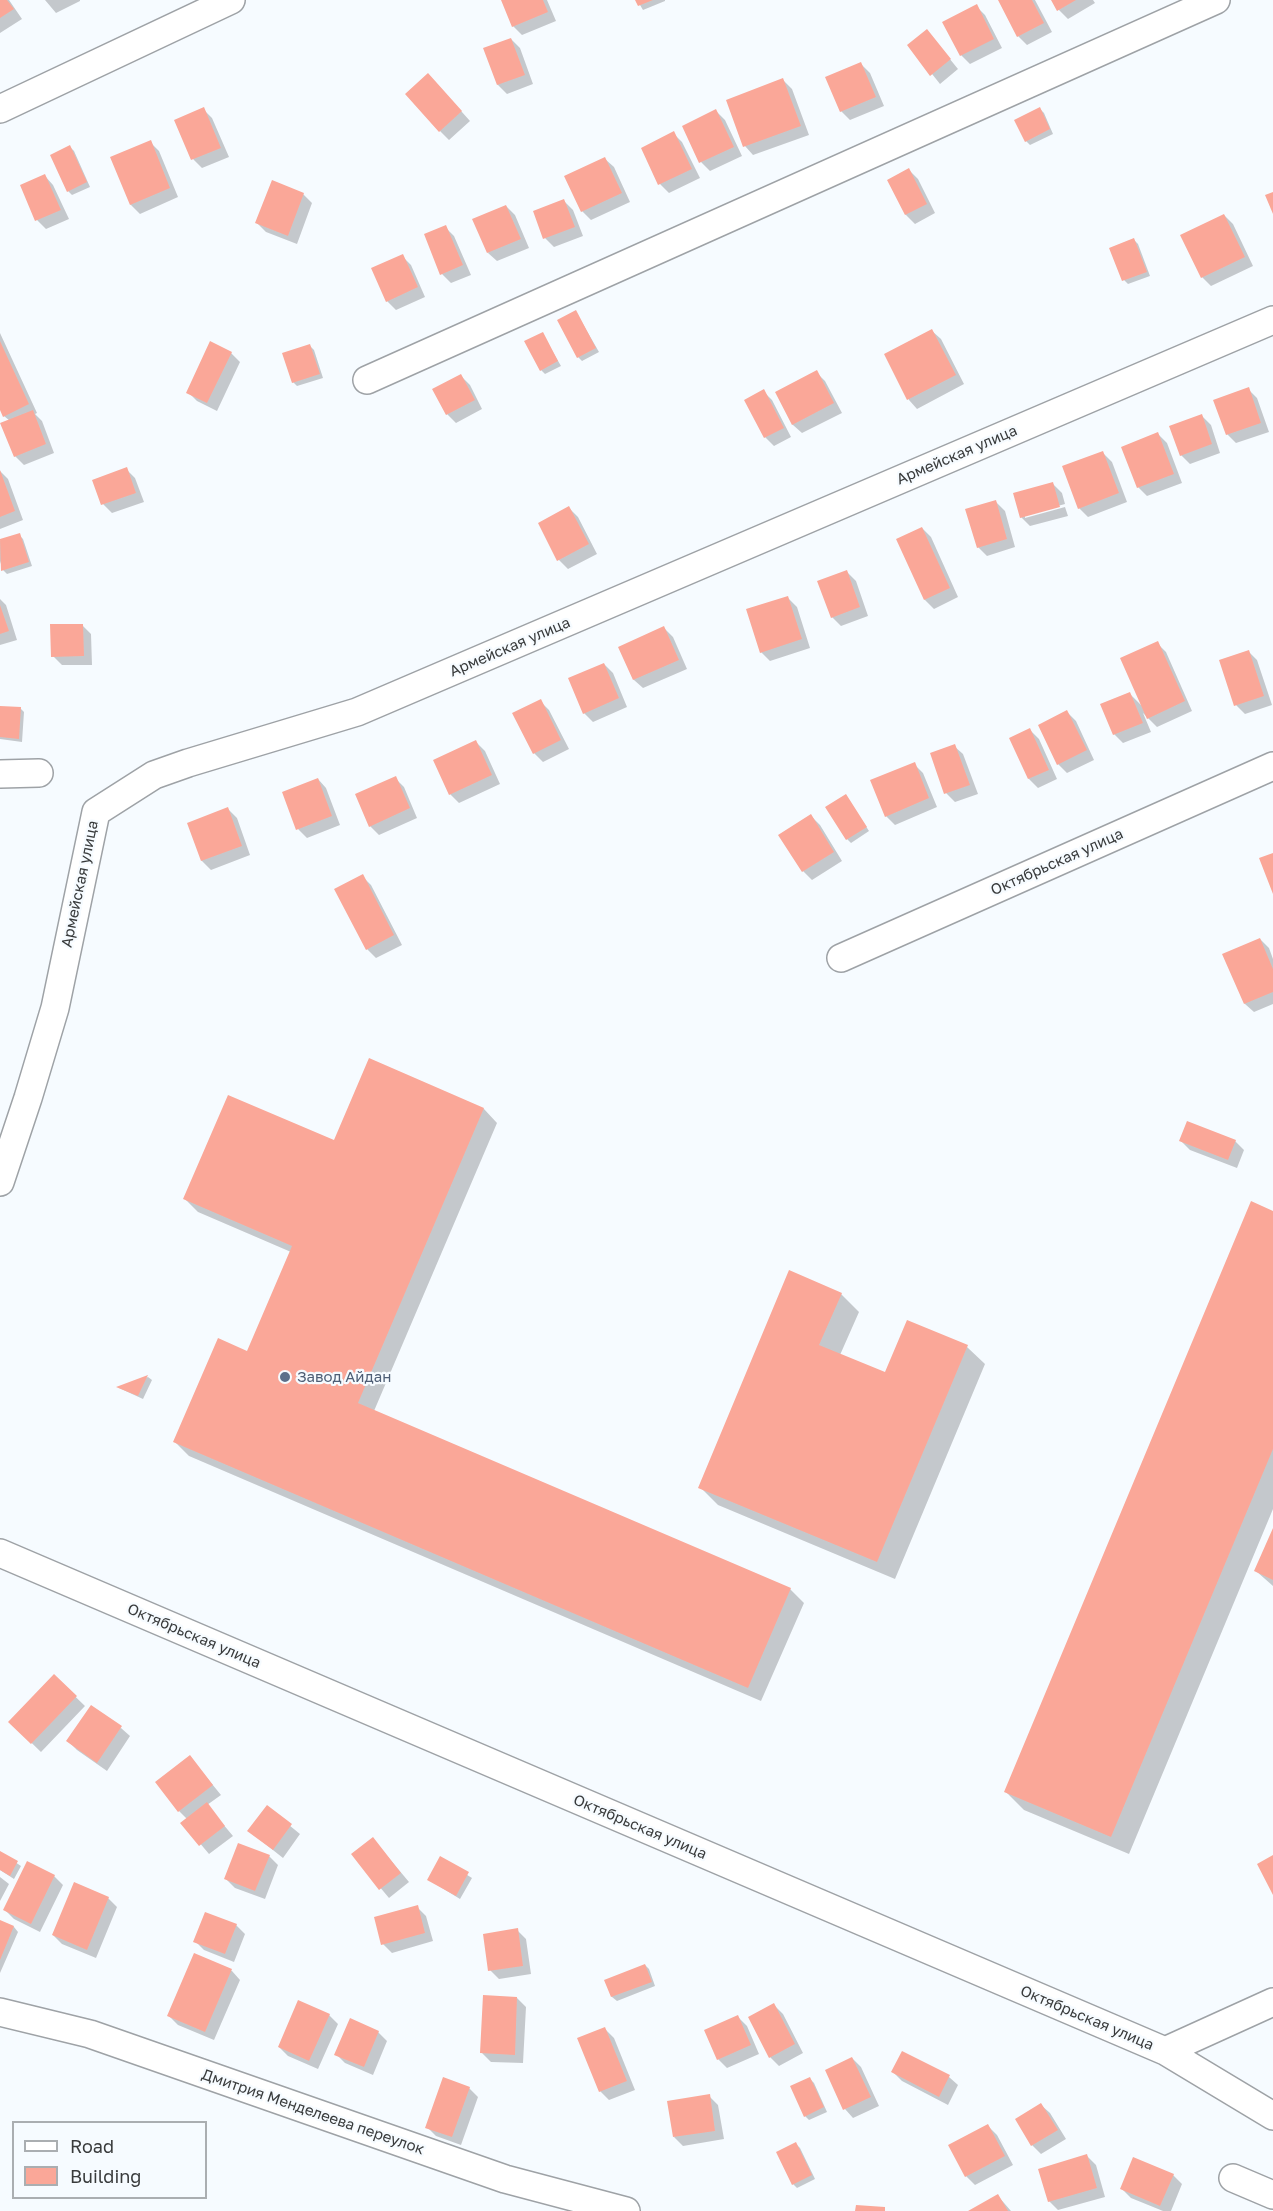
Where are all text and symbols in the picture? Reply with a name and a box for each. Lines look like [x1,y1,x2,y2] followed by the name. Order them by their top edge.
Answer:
[894,421,1020,489] street label: Армейская улица
[447,613,573,681] street label: Армейская улица
[58,819,102,949] street label: Армейская улица
[988,825,1126,899] street label: Октябрьская улица
[297,1368,391,1386] place label: Завод Айдан
[278,1370,292,1384] marker: Завод Айдан
[125,1600,263,1672] street label: Октябрьская улица
[571,1791,709,1863] street label: Октябрьская улица
[1018,1982,1156,2054] street label: Октябрьская улица
[199,2065,427,2159] street label: Дмитрия Менделеева переулок
[12,2121,207,2199] legend
[70,2135,114,2157] text: Road
[70,2165,141,2187] text: Building

